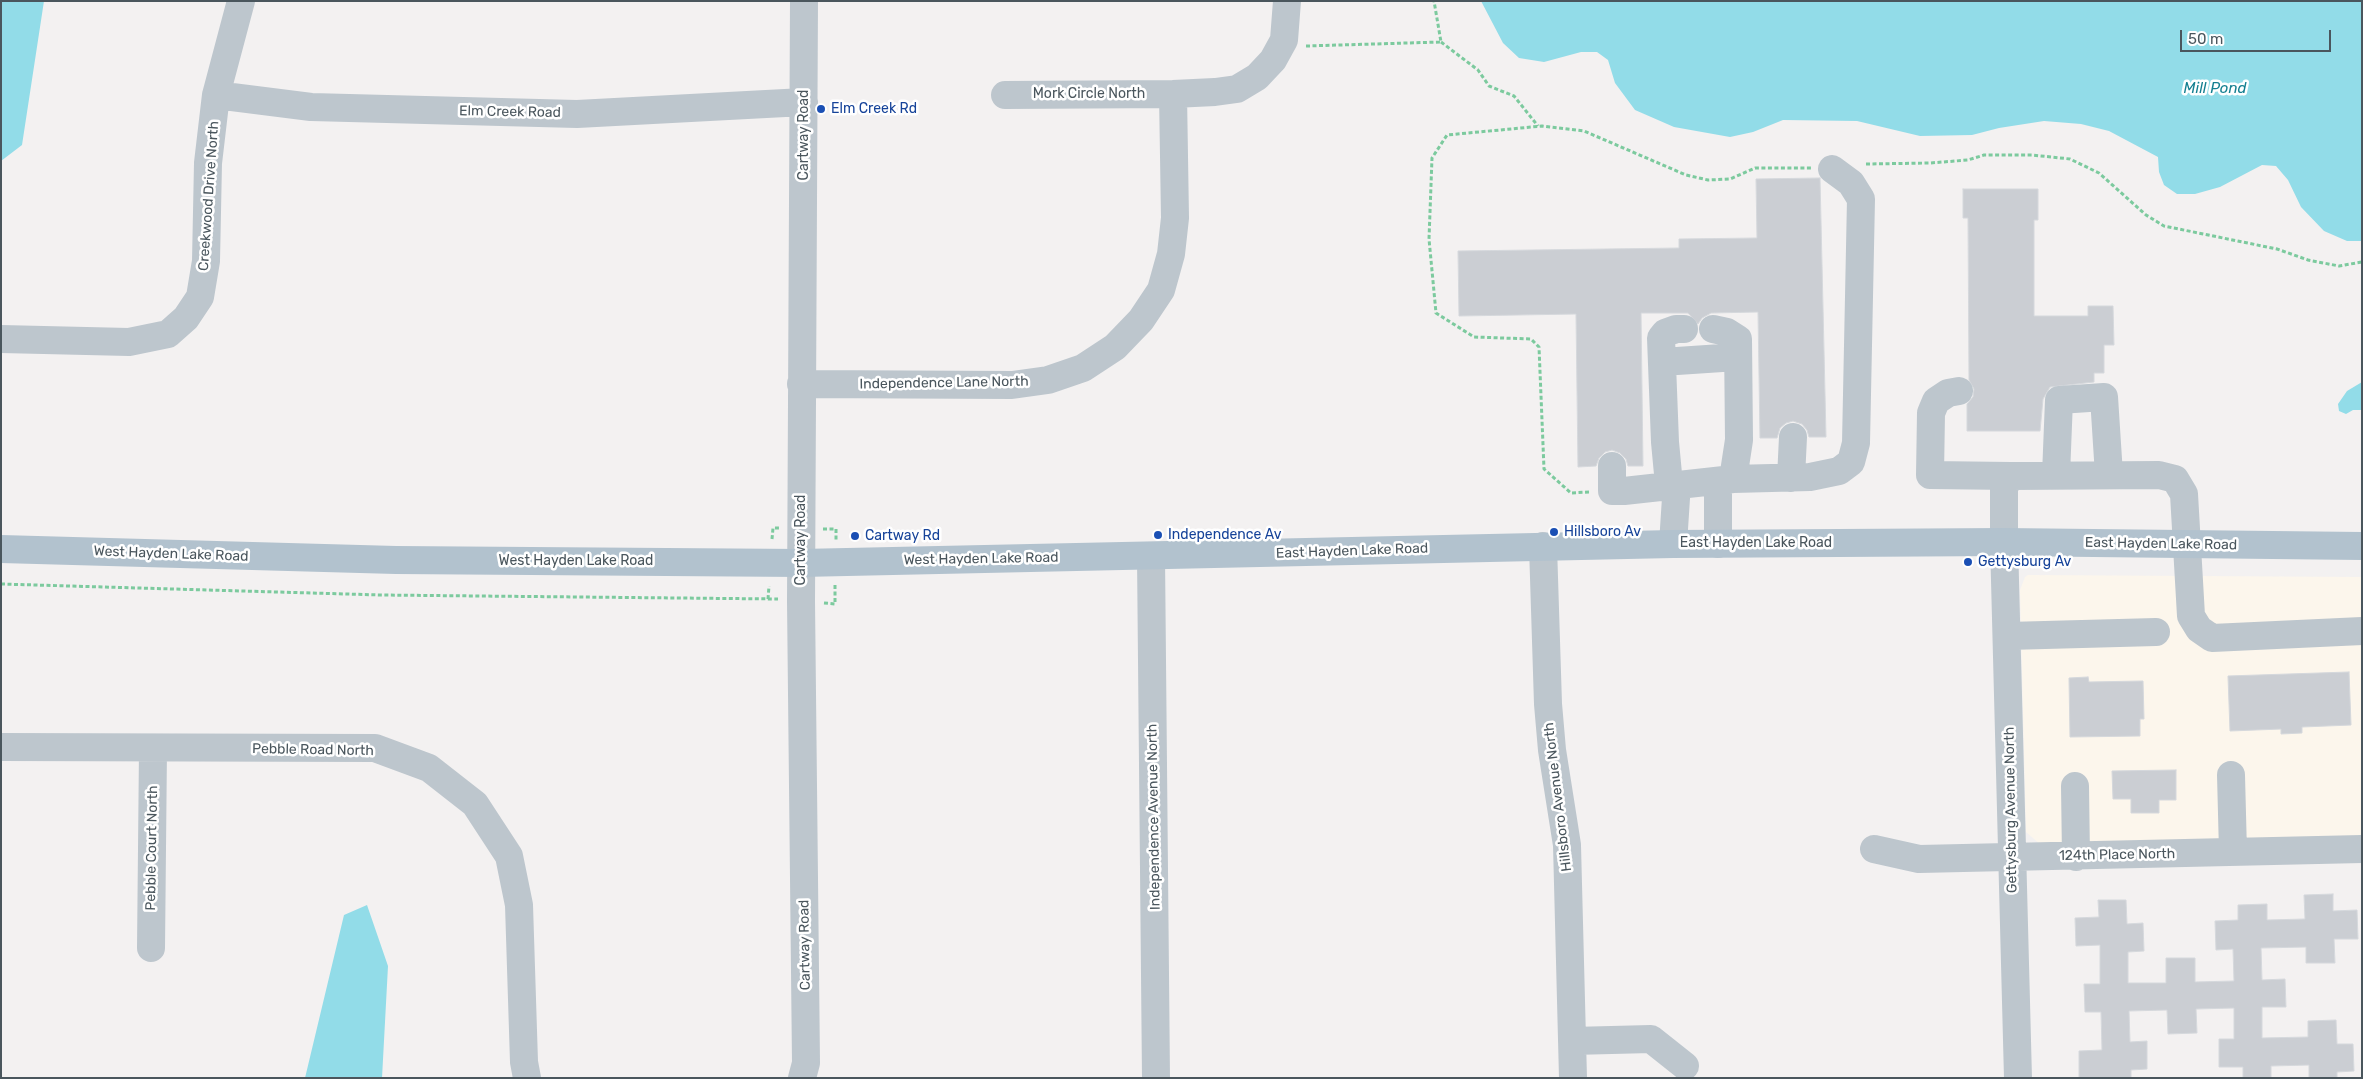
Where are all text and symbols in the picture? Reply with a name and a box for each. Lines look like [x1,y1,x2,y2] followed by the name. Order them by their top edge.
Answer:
[2183,20,2334,52] scale bar
[2188,30,2223,48] text: 50 m
[2184,80,2246,98] water label: Mill Pond
[1033,86,1145,102] street label: Mork Circle North
[796,90,812,180] street label: Cartway Road
[831,101,917,117] place label: Elm Creek Rd
[459,103,561,121] street label: Elm Creek Road
[815,103,827,115] marker: Elm Creek Rd
[195,120,223,272] street label: Creekwood Drive North
[859,373,1029,393] street label: Independence Lane North
[793,495,809,585] street label: Cartway Road
[1564,524,1641,540] place label: Hillsboro Av
[1548,526,1560,538] marker: Hillsboro Av
[1168,527,1281,543] place label: Independence Av
[865,528,940,544] place label: Cartway Rd
[1152,529,1164,541] marker: Independence Av
[849,530,861,542] marker: Cartway Rd
[2085,534,2237,554] street label: East Hayden Lake Road
[1680,535,1832,551] street label: East Hayden Lake Road
[1276,540,1428,562] street label: East Hayden Lake Road
[93,543,249,565] street label: West Hayden Lake Road
[903,549,1059,569] street label: West Hayden Lake Road
[499,553,653,569] street label: West Hayden Lake Road
[1978,554,2071,570] place label: Gettysburg Av
[1962,556,1974,568] marker: Gettysburg Av
[1541,722,1575,872] street label: Hillsboro Avenue North
[1144,724,1164,910] street label: Independence Avenue North
[2001,727,2021,893] street label: Gettysburg Avenue North
[252,741,374,759] street label: Pebble Road North
[143,785,161,911] street label: Pebble Court North
[2059,846,2175,864] street label: 124th Place North
[796,899,814,991] street label: Cartway Road

